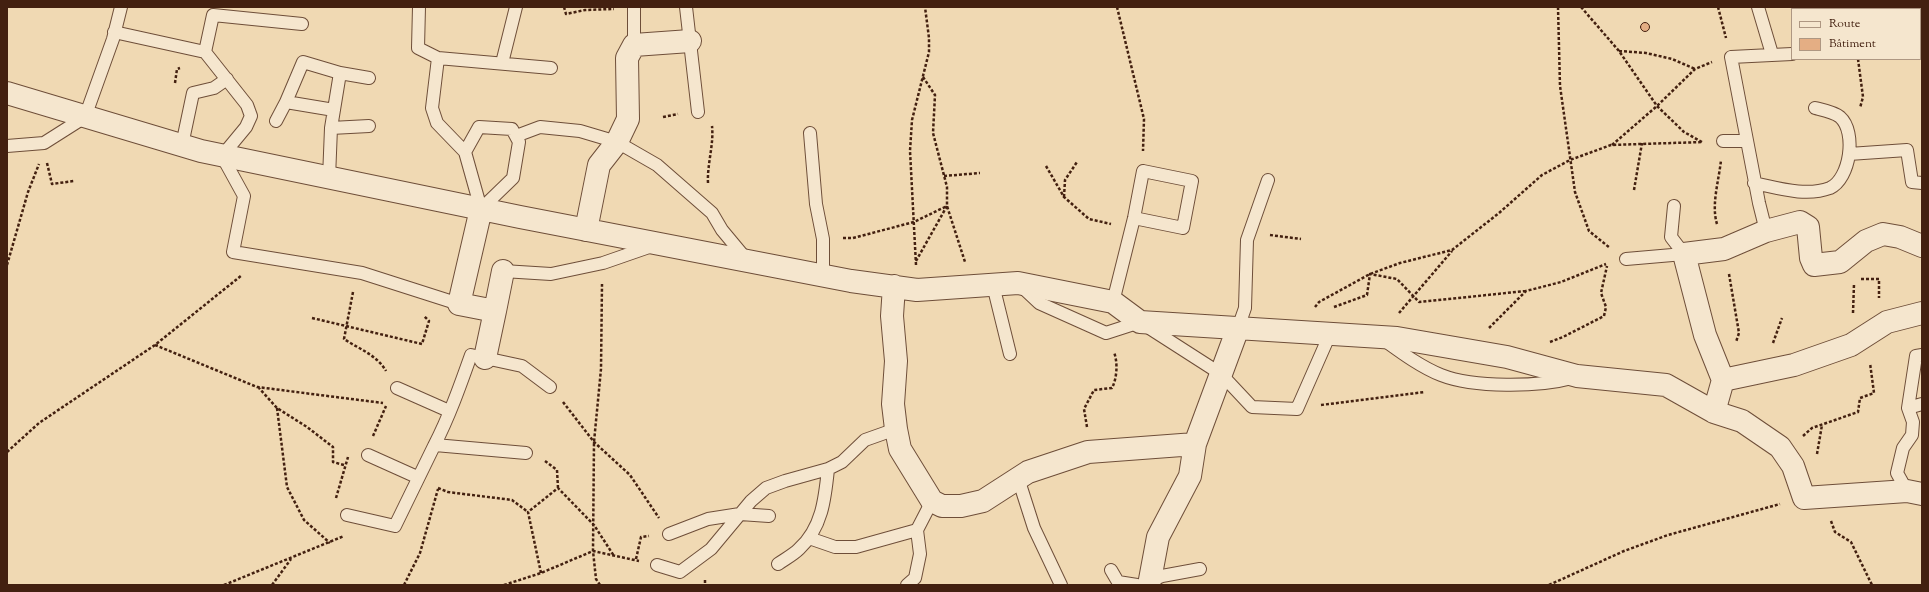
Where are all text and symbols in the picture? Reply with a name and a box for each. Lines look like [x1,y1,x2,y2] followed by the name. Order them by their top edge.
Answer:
[1791,8,1921,60] legend
[1829,15,1860,33] text: Route
[1829,35,1876,53] text: Bâtiment

